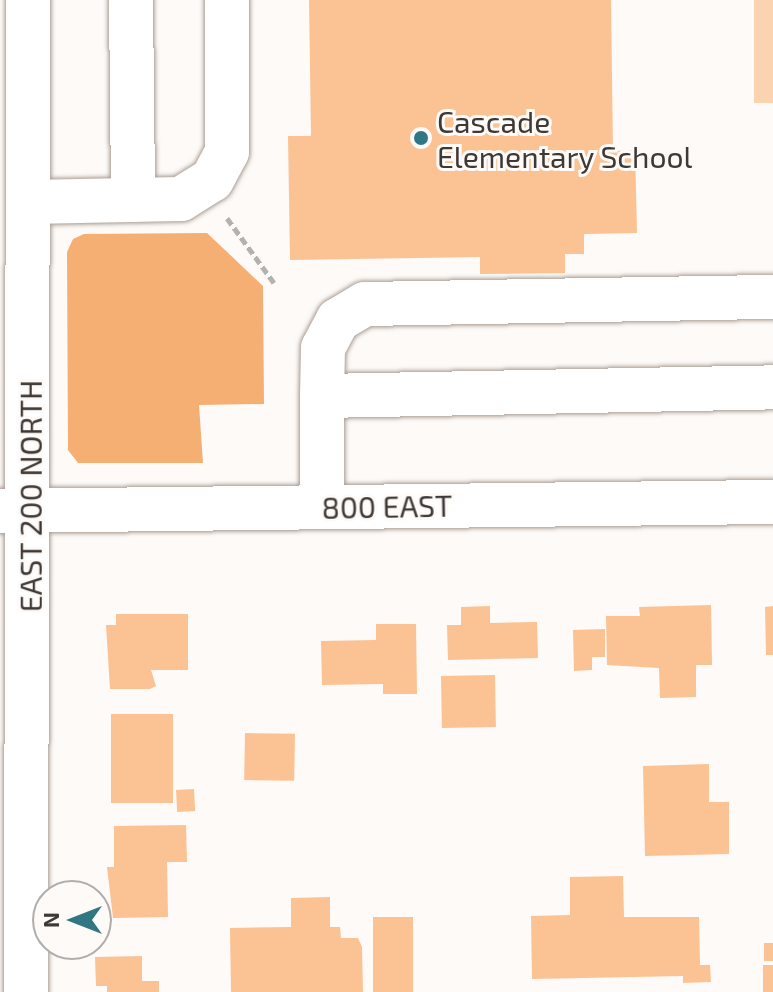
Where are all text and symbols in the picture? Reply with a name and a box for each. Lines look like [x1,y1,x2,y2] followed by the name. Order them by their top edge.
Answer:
[437,103,693,174] place label: Cascade Elementary School
[412,129,430,147] marker: Cascade Elementary School
[12,379,48,613] street label: EAST 200 NORTH
[321,487,453,525] street label: 800 EAST
[32,880,112,960] north arrow
[37,912,63,928] text: N

